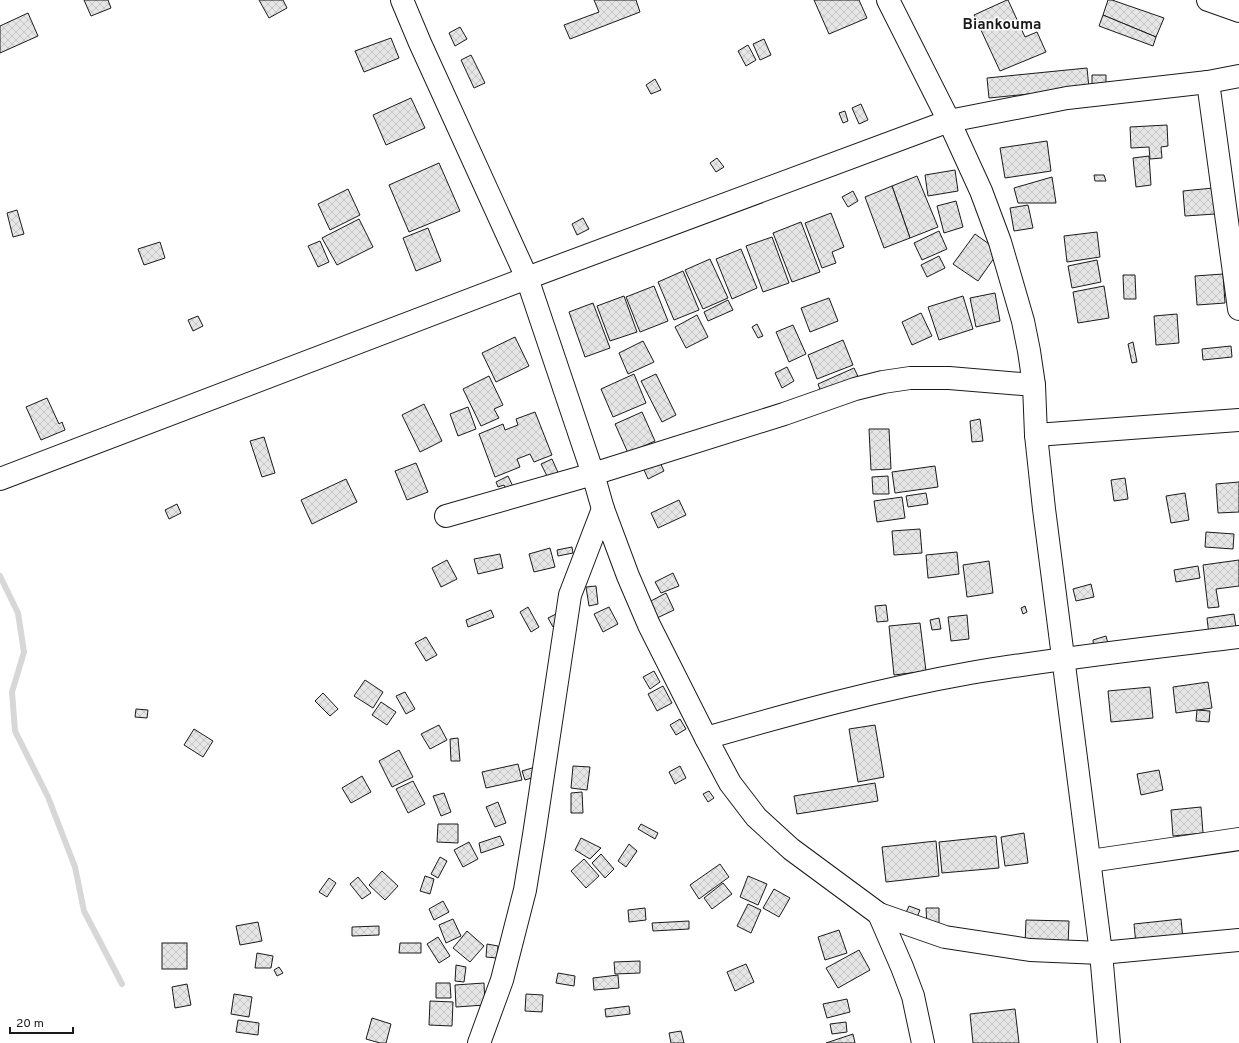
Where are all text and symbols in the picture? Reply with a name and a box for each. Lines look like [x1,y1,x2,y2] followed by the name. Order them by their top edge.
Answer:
[963,16,1041,35] district label: Biankouma
[10,1009,73,1035] scale bar
[16,1016,44,1032] text: 20 m

